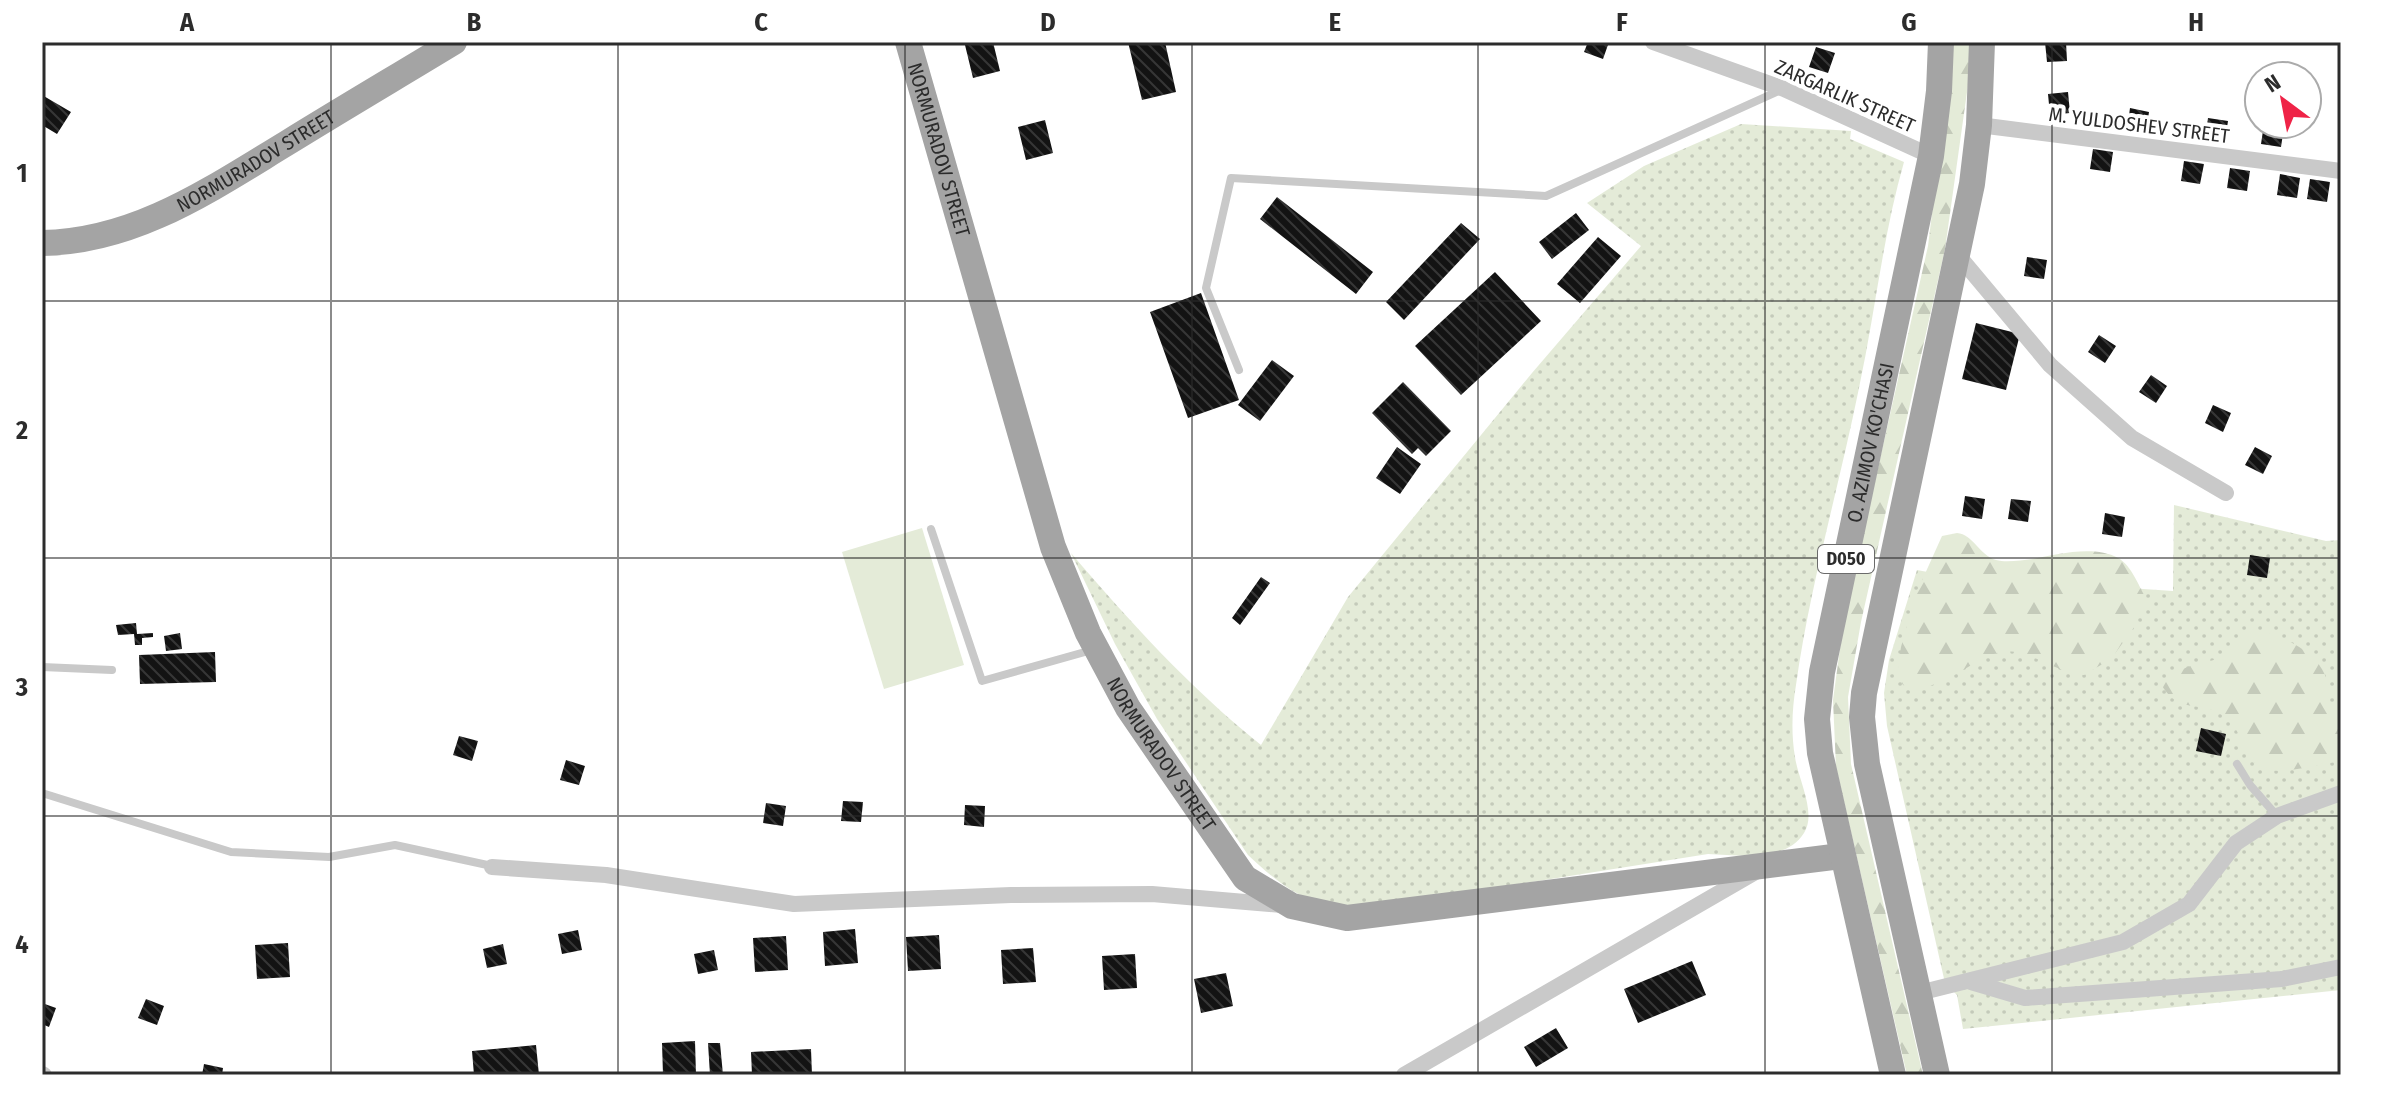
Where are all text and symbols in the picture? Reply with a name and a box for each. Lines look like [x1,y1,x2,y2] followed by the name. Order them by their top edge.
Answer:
[179,7,195,38] text: A
[467,7,482,38] text: B
[754,7,768,38] text: C
[1040,7,1056,38] text: D
[1329,7,1341,38] text: E
[1616,7,1628,38] text: F
[1901,7,1917,38] text: G
[2188,7,2204,38] text: H
[1771,54,1919,138] street label: ZARGARLIK STREET
[903,60,975,240] street label: NORMURADOV STREET
[2243,60,2323,140] north arrow
[2260,69,2285,98] text: N
[2047,102,2231,148] street label: M. YULDOSHEV STREET
[173,104,340,217] street label: NORMURADOV STREET
[17,158,28,189] text: 1
[1842,361,1899,525] street label: O. AZIMOV KO'CHASI
[15,415,28,446] text: 2
[1818,545,1874,573] road number: D050
[15,672,28,703] text: 3
[1102,673,1221,836] street label: NORMURADOV STREET
[15,929,29,960] text: 4

